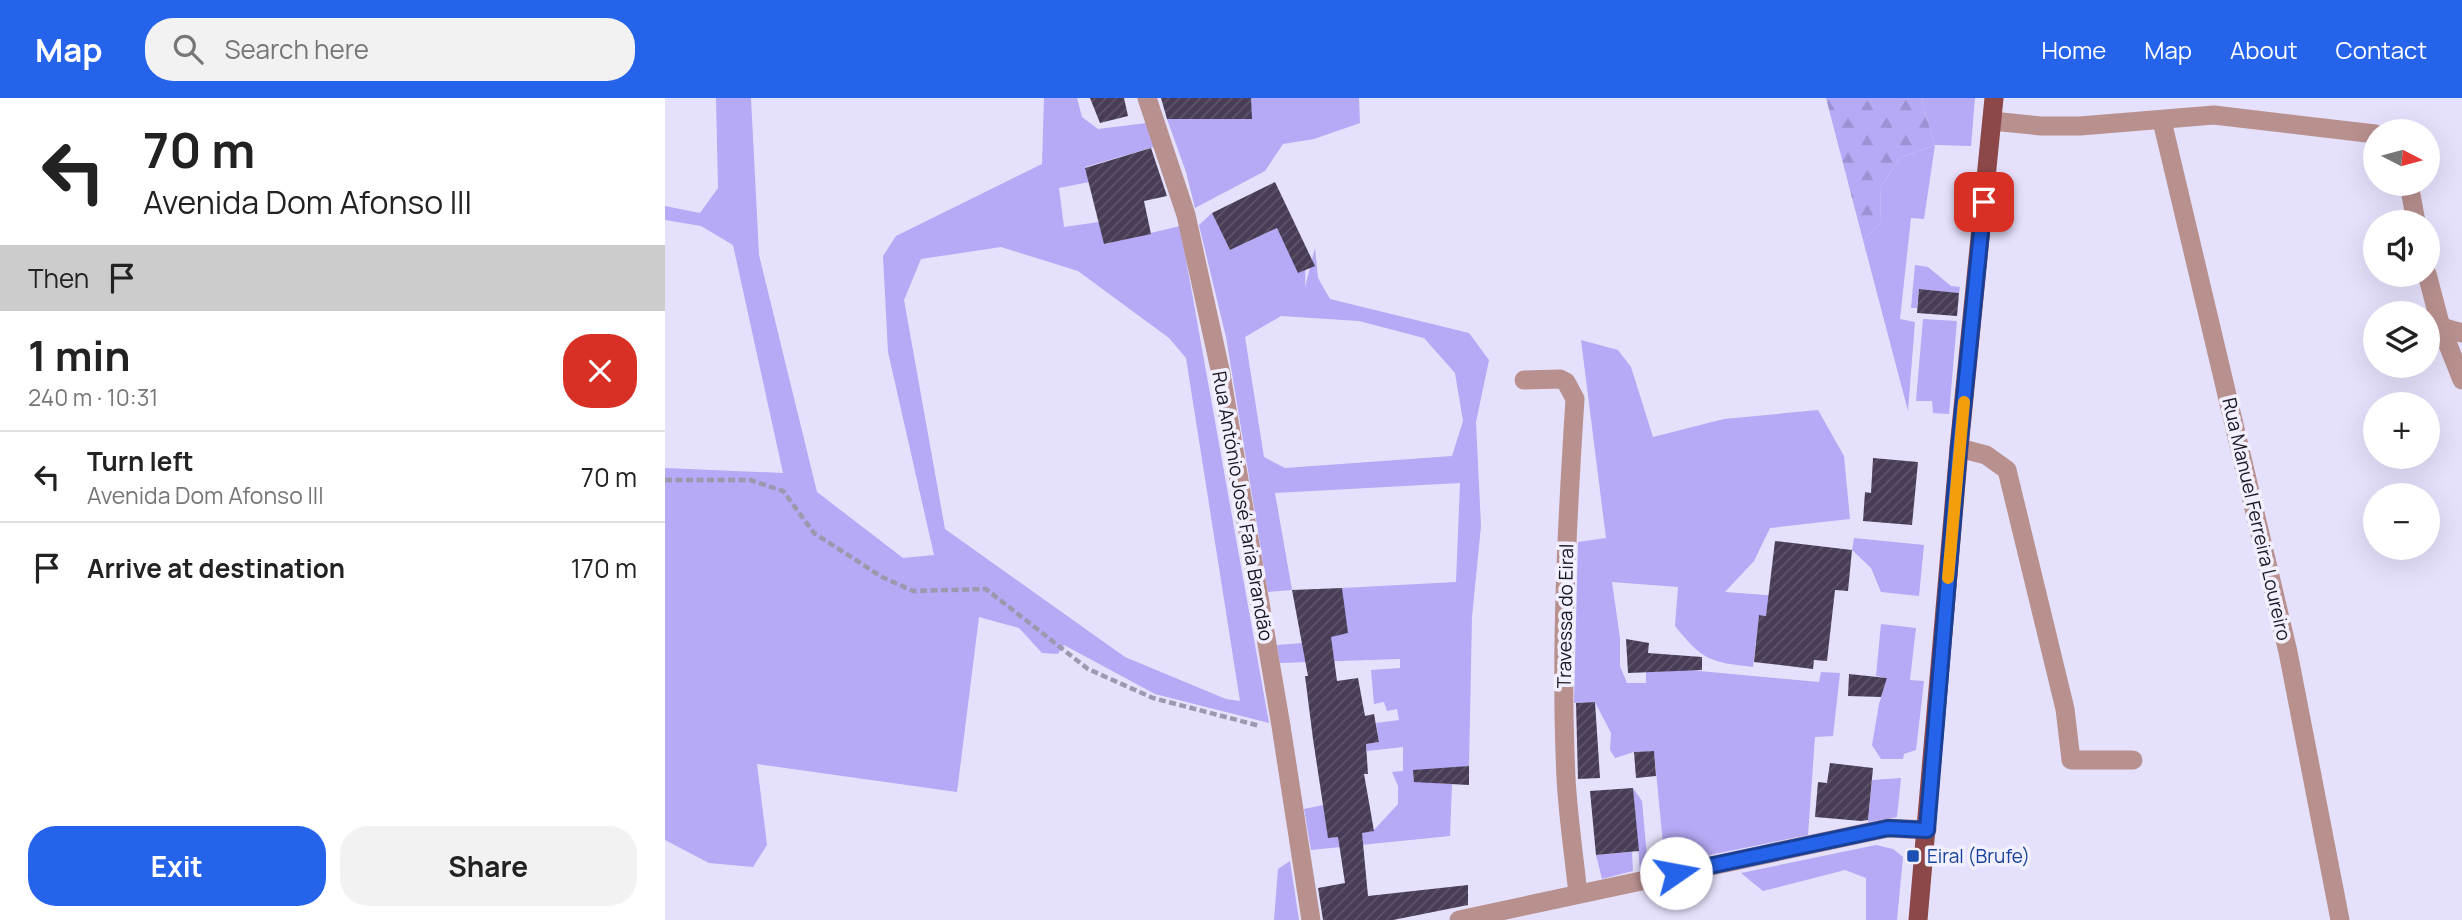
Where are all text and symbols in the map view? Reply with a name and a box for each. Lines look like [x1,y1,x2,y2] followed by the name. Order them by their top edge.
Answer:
[145,18,635,81] search box
[35,27,103,72] text: Map
[169,30,207,68] icon: search
[225,31,369,67] text: Search here
[2041,33,2106,66] text: Home
[2144,33,2192,66] text: Map
[2230,33,2298,66] text: About
[2336,33,2427,66] text: Contact
[143,116,255,183] text: 70 m
[2363,119,2439,196] north arrow
[2363,119,2440,560] map controls
[28,126,119,217] icon: left
[1954,172,2014,232] pin
[143,180,472,224] text: Avenida Dom Afonso III
[1965,183,2003,221] icon: arrive
[2363,210,2440,287] button: sound
[103,259,141,297] icon: arrive
[28,260,89,296] text: Then
[2363,301,2440,378] button: layers
[28,326,131,384] text: 1 min
[563,334,637,408] button: close
[1206,369,1280,643] street label: Rua António José Faria Brandão
[28,381,158,413] text: 240 m · 10:31
[2363,392,2440,469] button: +
[2216,395,2298,643] street label: Rua Manuel Ferreira Loureiro
[87,443,194,479] text: Turn left
[28,458,66,496] icon: left
[581,459,637,495] text: 70 m
[87,479,324,511] text: Avenida Dom Afonso III
[2363,483,2440,560] button: −
[1551,543,1579,689] street label: Travessa do Eiral
[28,549,66,587] icon: arrive
[87,550,345,586] text: Arrive at destination
[571,550,637,586] text: 170 m
[28,826,326,906] button: Exit
[340,826,637,906] button: Share
[1639,836,1713,910] position arrow
[1927,843,2030,869] place label: Eiral (Brufe)
[1905,848,1921,864] marker: Eiral (Brufe)

